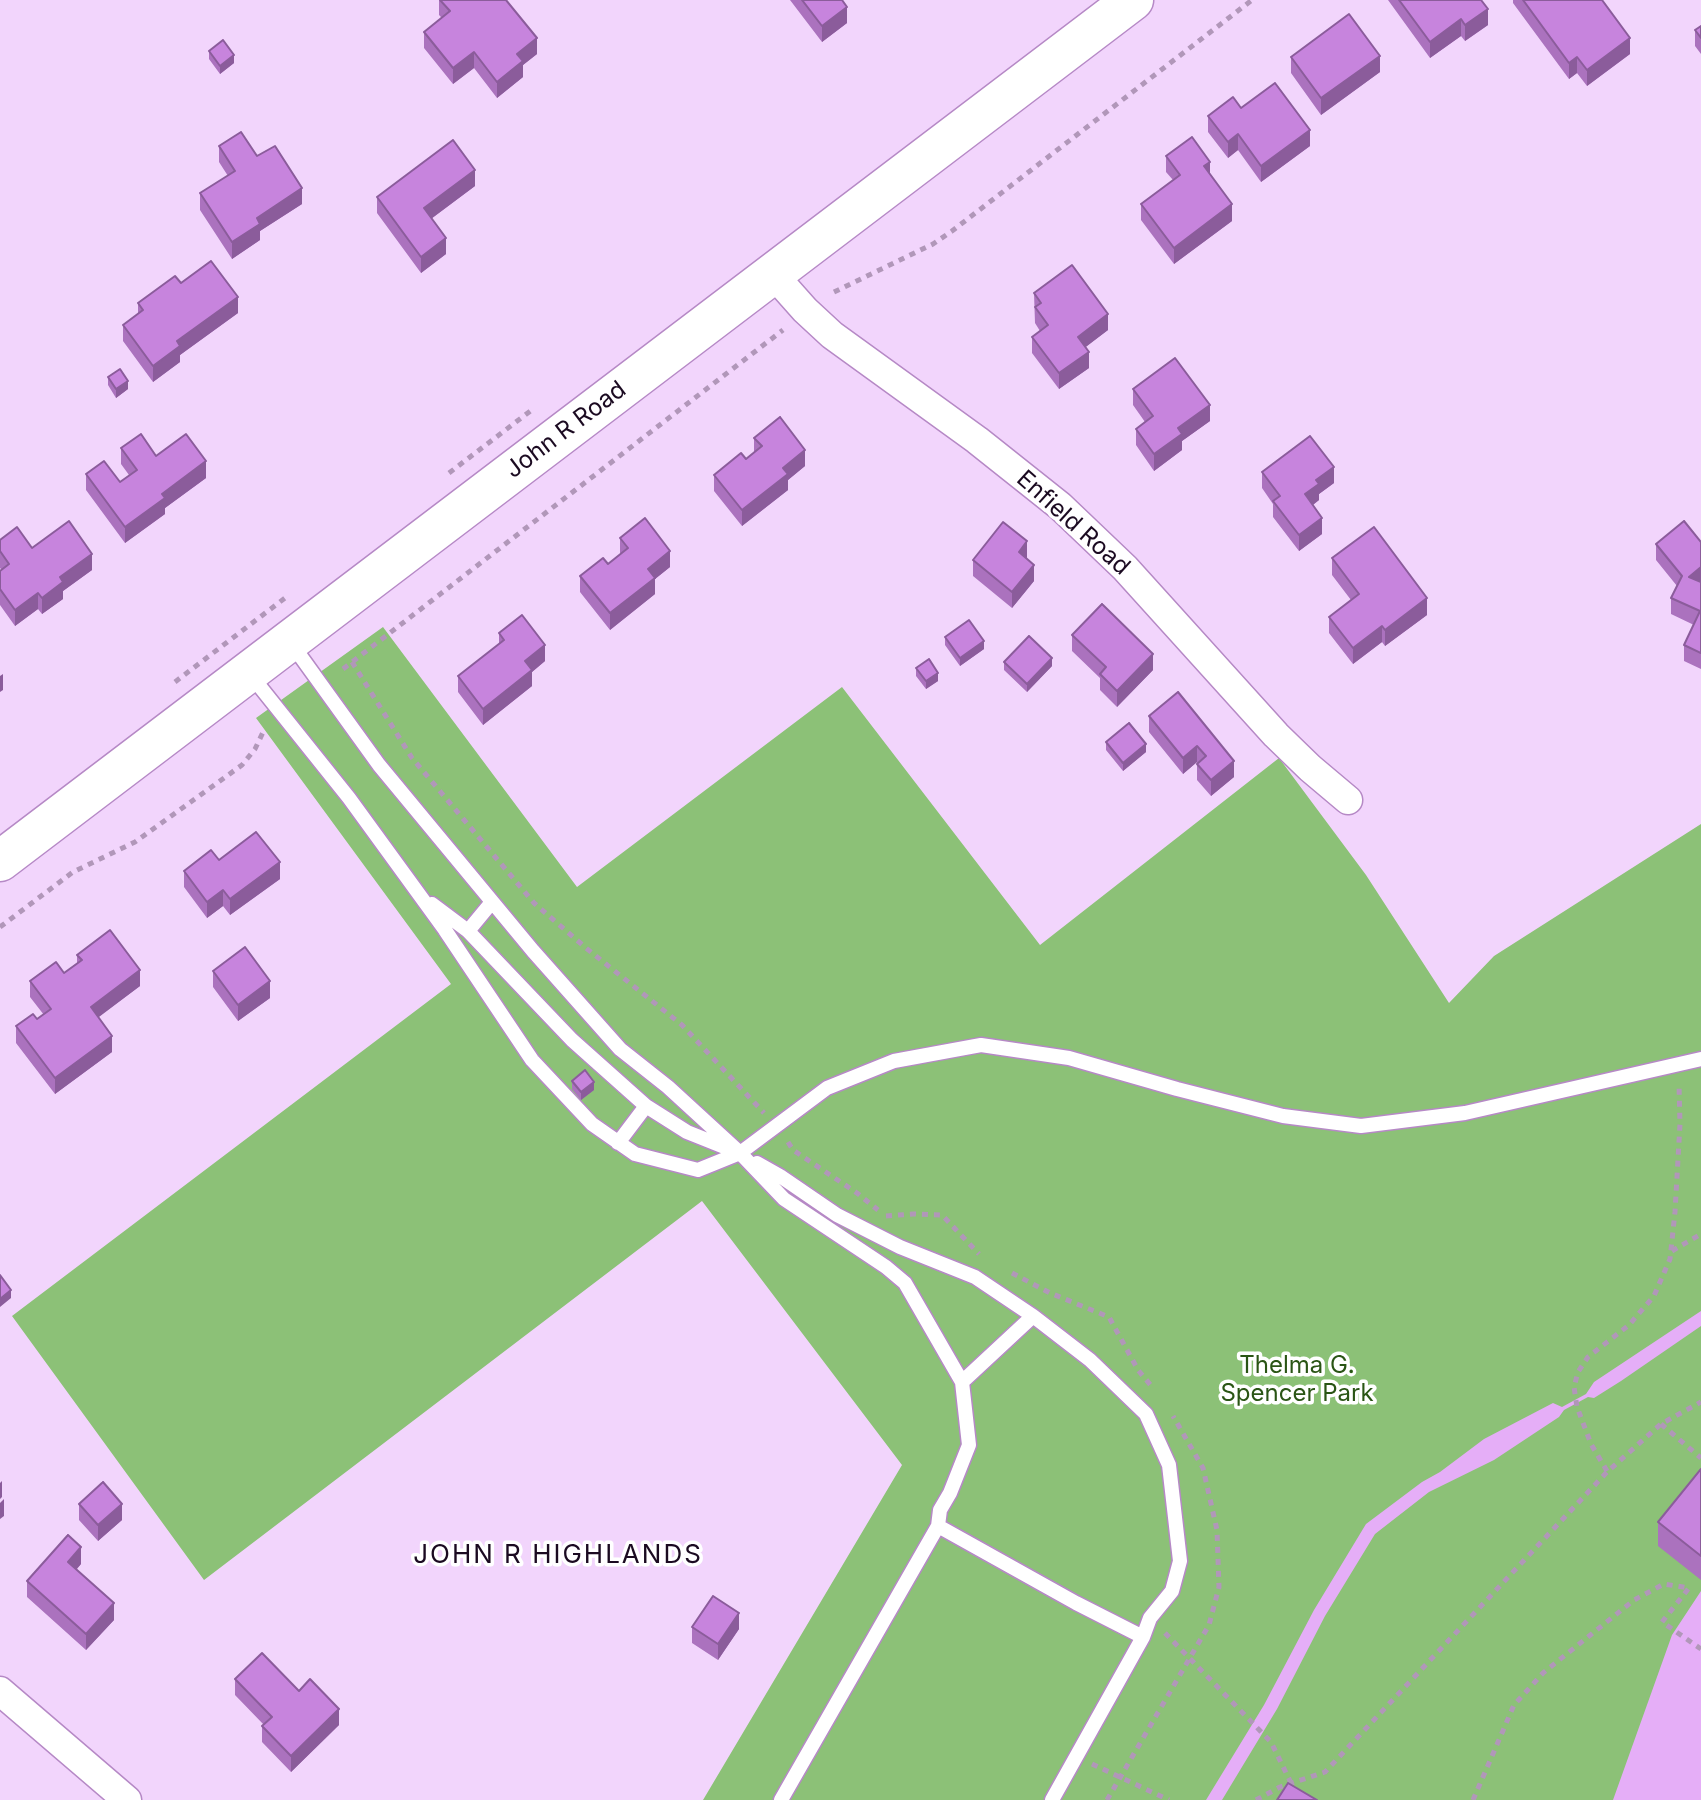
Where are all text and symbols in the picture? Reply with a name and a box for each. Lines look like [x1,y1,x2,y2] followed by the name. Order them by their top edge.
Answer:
[500,375,632,485] street label: John R Road
[1010,465,1136,581] street label: Enfield Road
[1220,1352,1374,1408] park label: Thelma G. Spencer Park
[413,1539,703,1571] district label: JOHN R HIGHLANDS

